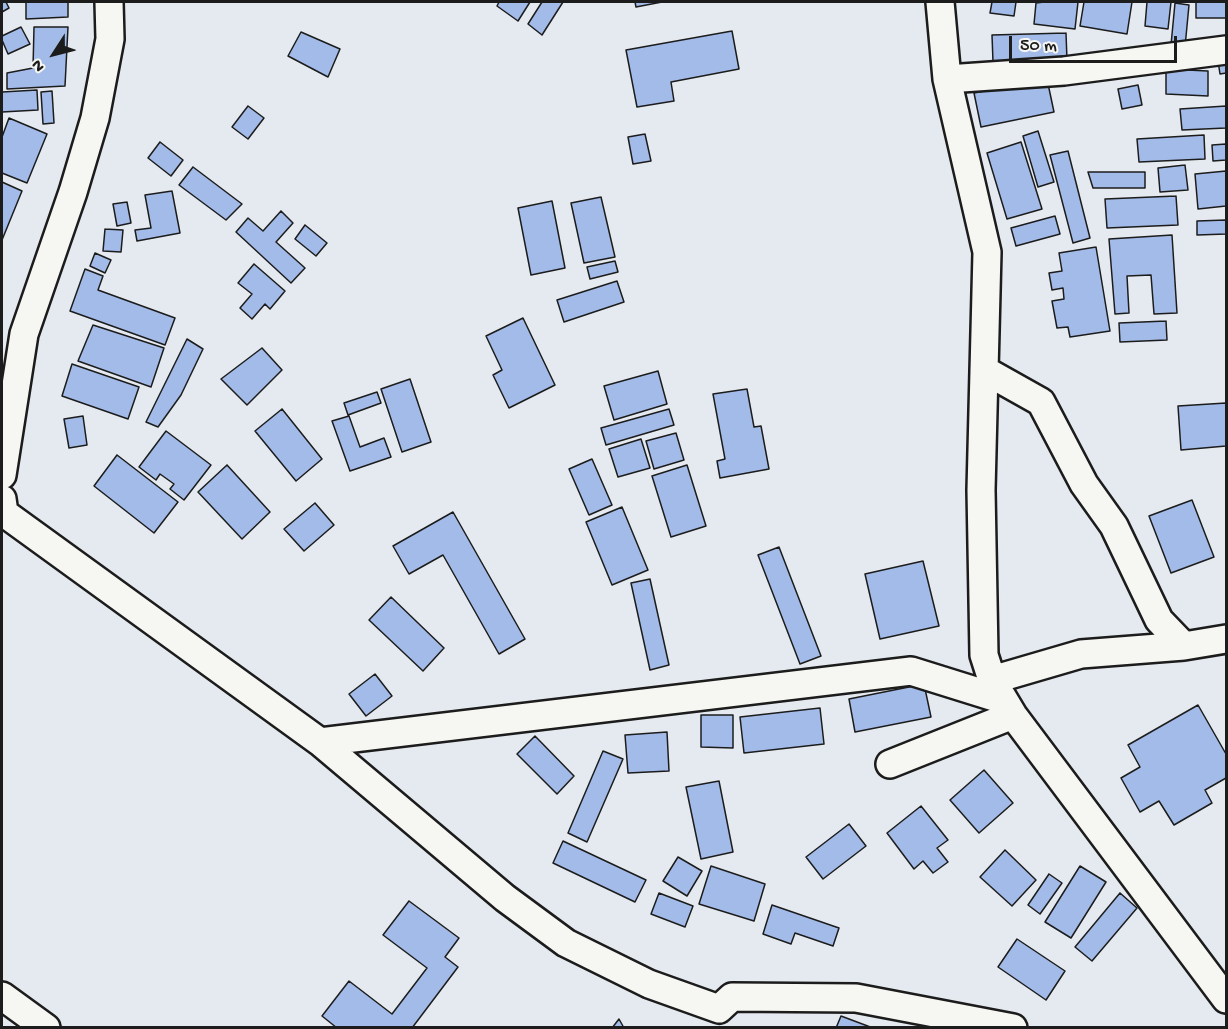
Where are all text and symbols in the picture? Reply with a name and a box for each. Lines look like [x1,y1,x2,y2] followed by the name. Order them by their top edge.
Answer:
[24,24,84,84] north arrow
[1012,24,1180,62] scale bar
[1020,36,1057,57] text: 50 m
[28,55,50,75] text: N

